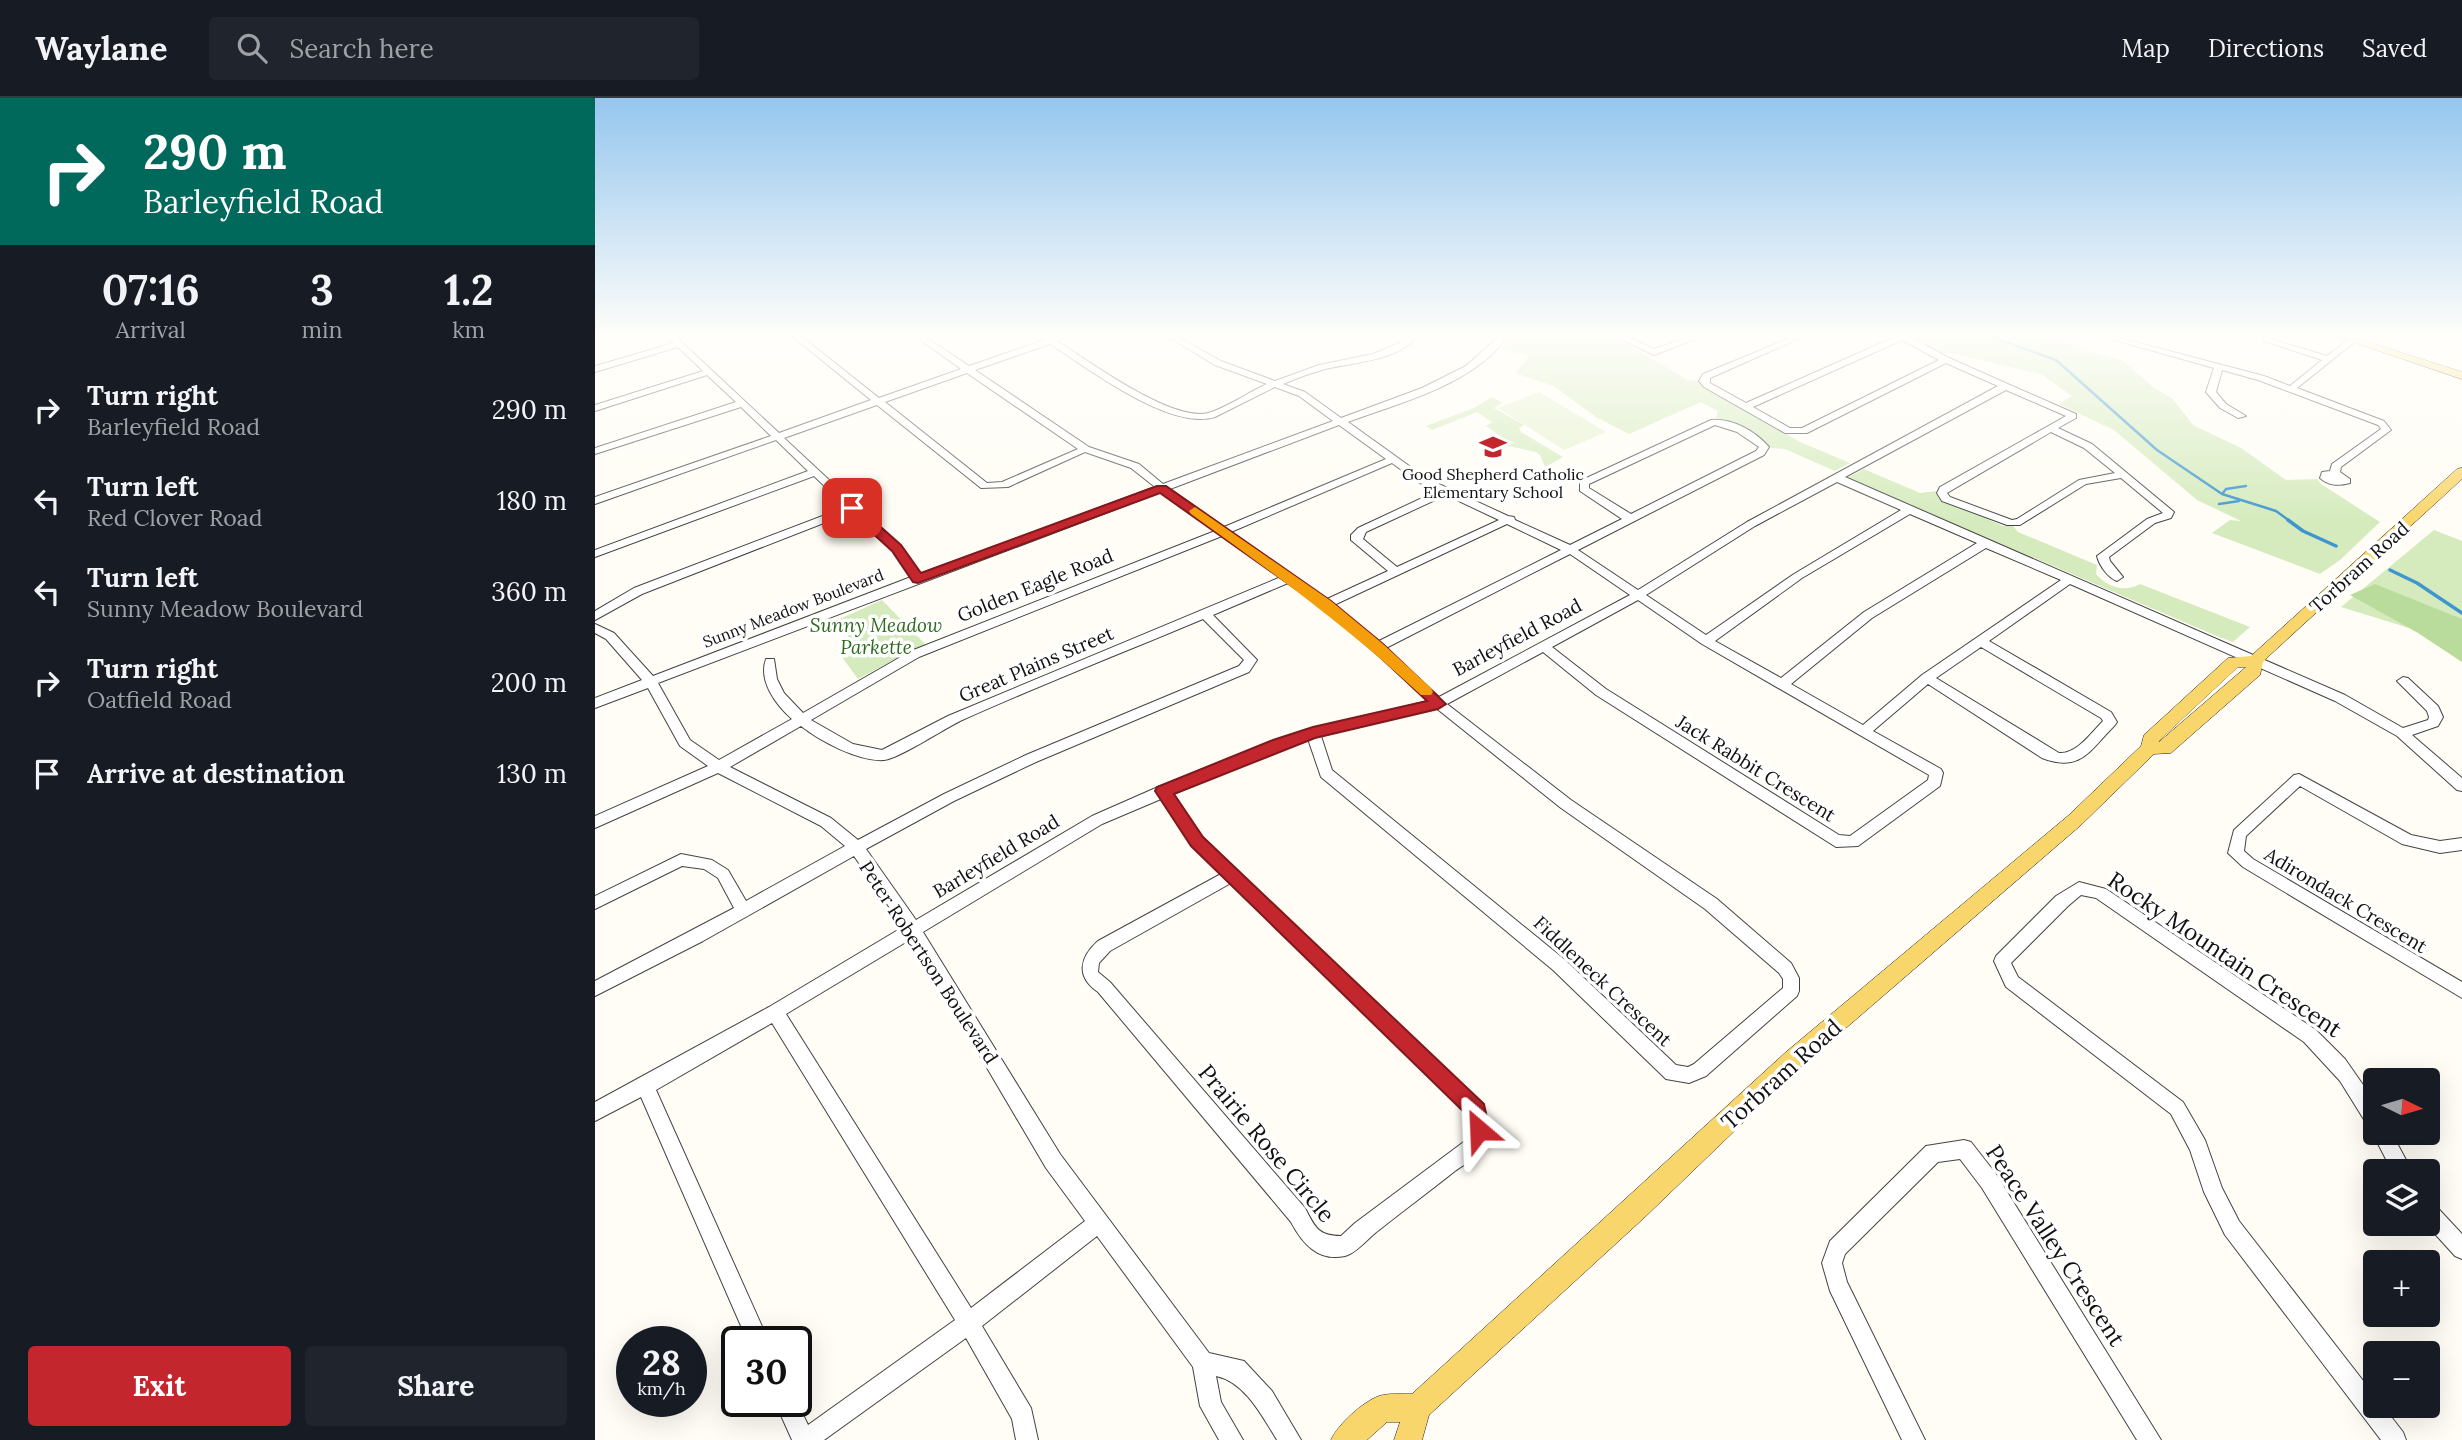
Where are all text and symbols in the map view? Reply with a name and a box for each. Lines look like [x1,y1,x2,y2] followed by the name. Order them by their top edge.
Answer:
[209,17,699,80] search box
[35,27,167,69] text: Waylane
[233,29,271,67] icon: search
[289,32,434,65] text: Search here
[2121,33,2170,64] text: Map
[2208,33,2324,64] text: Directions
[2362,33,2427,64] text: Saved
[143,120,286,182] text: 290 m
[28,126,119,217] icon: right
[143,181,384,222] text: Barleyfield Road
[102,263,200,317] text: 07:16
[310,263,334,317] text: 3
[444,263,493,317] text: 1.2
[116,315,186,344] text: Arrival
[301,315,342,344] text: min
[452,315,485,344] text: km
[87,379,218,412] text: Turn right
[28,391,66,429] icon: right
[492,393,567,426] text: 290 m
[87,412,260,441] text: Barleyfield Road
[1478,432,1508,462] school or university icon: Good Shepherd Catholic Elementary School
[1402,464,1584,502] place label: Good Shepherd Catholic Elementary School
[87,470,198,503] text: Turn left
[822,478,882,538] pin
[28,482,66,520] icon: left
[497,484,567,517] text: 180 m
[833,489,871,527] icon: arrive
[87,503,262,532] text: Red Clover Road
[2304,516,2414,618] street label: Torbram Road
[954,543,1116,627] street label: Golden Eagle Road
[87,561,198,594] text: Turn left
[700,564,887,652] street label: Sunny Meadow Boulevard
[28,573,66,611] icon: left
[491,575,567,608] text: 360 m
[1448,593,1586,681] street label: Barleyfield Road
[87,594,363,623] text: Sunny Meadow Boulevard
[810,613,942,659] park label: Sunny Meadow Parkette
[955,620,1118,707] street label: Great Plains Street
[87,652,218,685] text: Turn right
[28,664,66,702] icon: right
[491,666,567,699] text: 200 m
[87,685,232,714] text: Oatfield Road
[1671,709,1841,827] street label: Jack Rabbit Crescent
[28,755,66,793] icon: arrive
[87,757,345,790] text: Arrive at destination
[497,757,567,790] text: 130 m
[929,809,1063,903] street label: Barleyfield Road
[2260,841,2432,958] street label: Adirondack Crescent
[854,856,1004,1068] street label: Peter Robertson Boulevard
[2103,865,2348,1043] street label: Rocky Mountain Crescent
[1529,911,1678,1052] street label: Fiddleneck Crescent
[1715,1012,1847,1136] street label: Torbram Road
[1193,1058,1341,1228] street label: Prairie Rose Circle
[2363,1068,2439,1144] north arrow
[2363,1068,2440,1418] map controls
[1442,1093,1516,1167] position arrow
[1980,1139,2132,1351] street label: Peace Valley Crescent
[2363,1159,2440,1236] button: layers
[2363,1250,2440,1327] button: +
[721,1326,812,1417] speed limit sign: 30
[642,1340,681,1385] text: 28
[2363,1341,2440,1418] button: −
[28,1346,291,1426] button: Exit
[305,1346,567,1426] button: Share
[637,1377,686,1400] text: km/h

